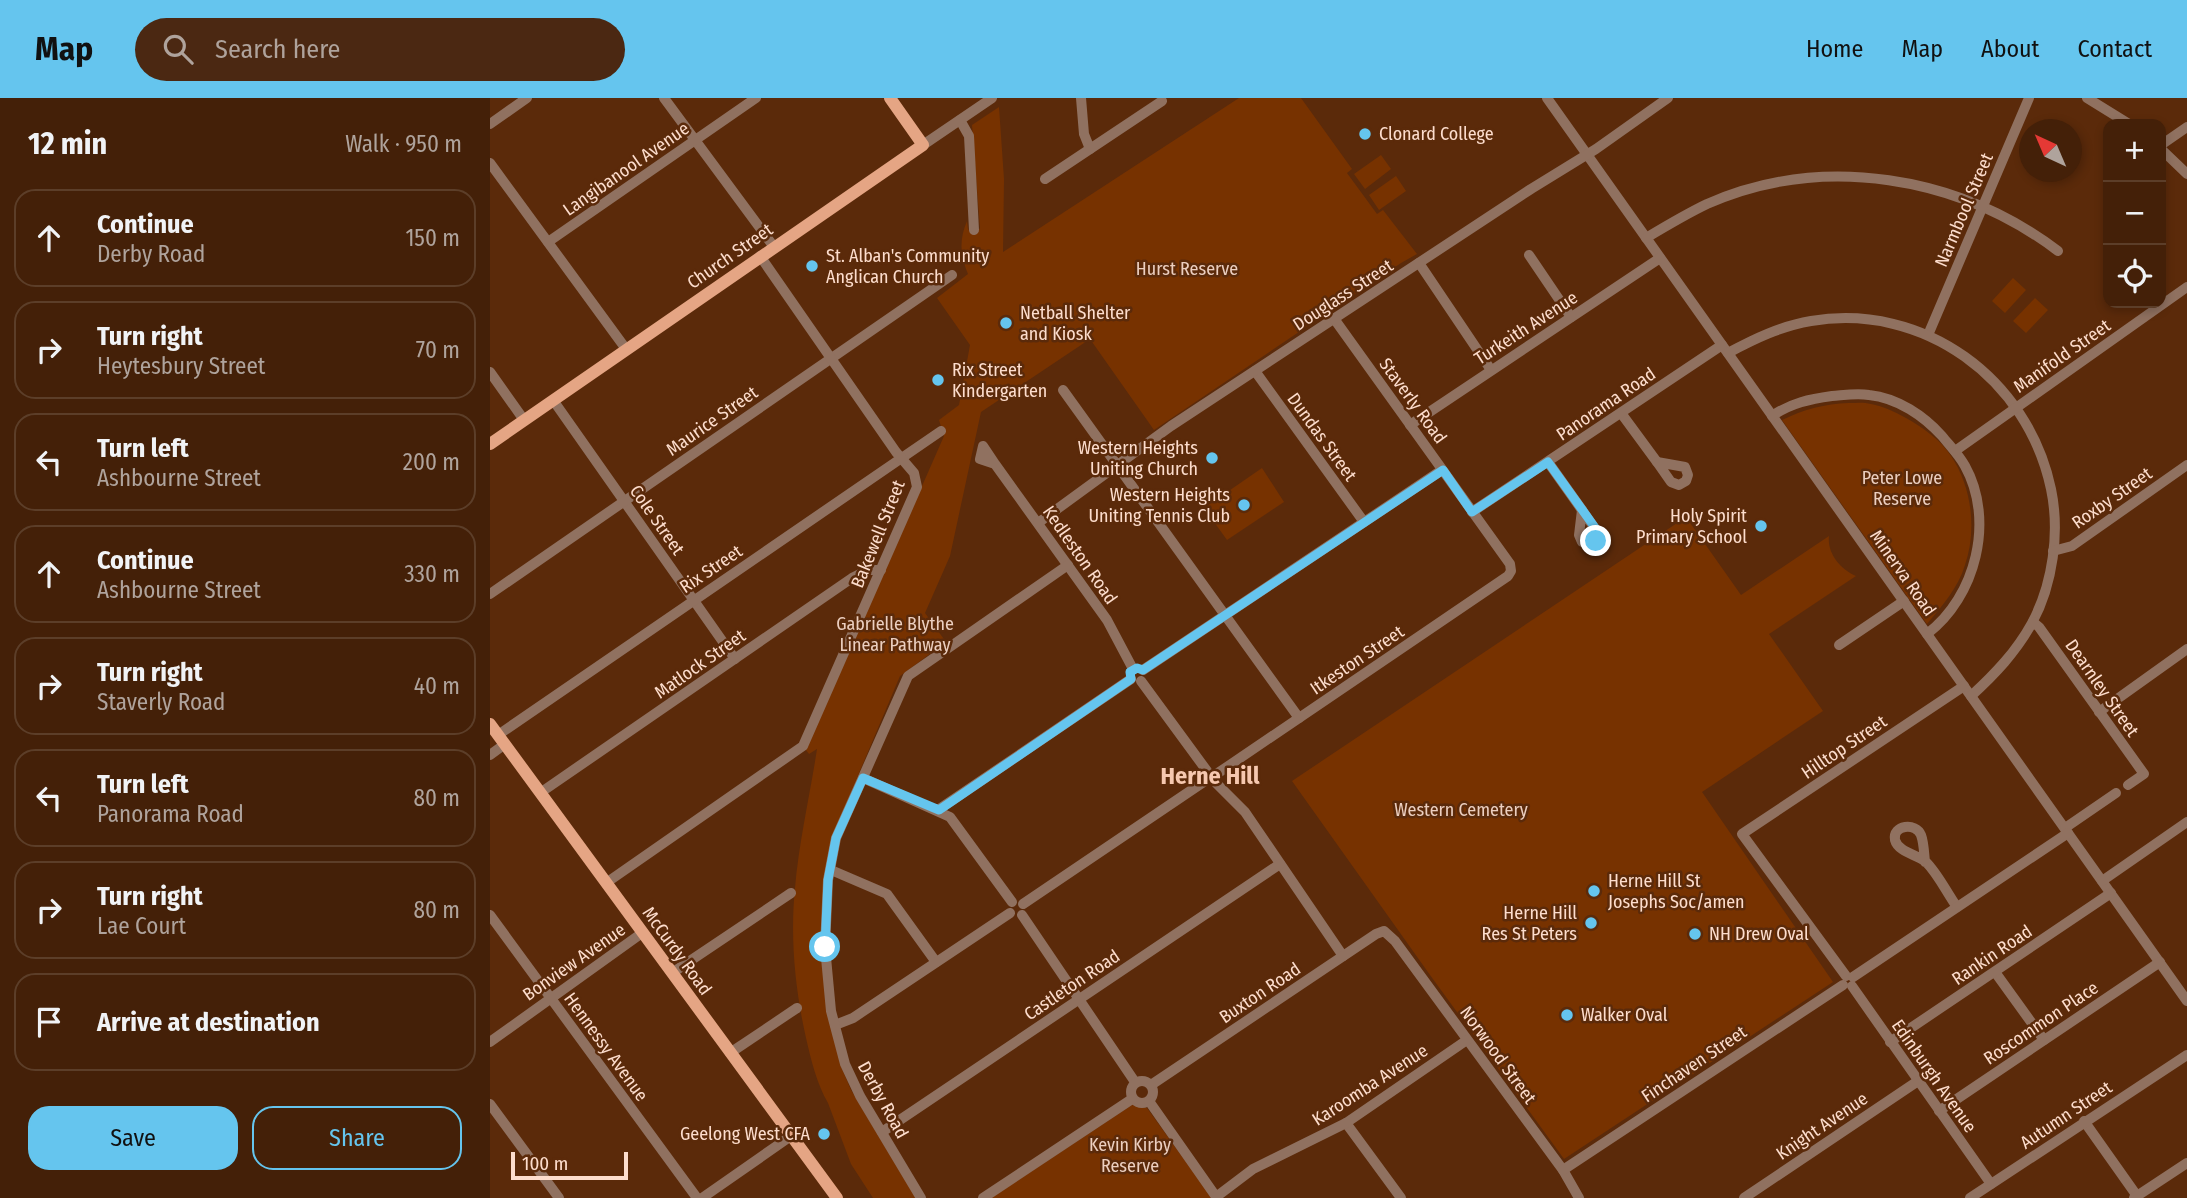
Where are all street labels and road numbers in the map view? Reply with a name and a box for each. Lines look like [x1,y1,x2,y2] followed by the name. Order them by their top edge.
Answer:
[559,117,693,221] street label: Langibanool Avenue
[1930,150,1998,270] street label: Narmbool Street
[683,218,777,293] street label: Church Street
[1289,254,1397,335] street label: Douglass Street
[1470,286,1582,370] street label: Turkeith Avenue
[2009,314,2115,397] street label: Manifold Street
[1375,354,1451,448] street label: Staverly Road
[1552,363,1660,445] street label: Panorama Road
[662,381,762,461] street label: Maurice Street
[1283,389,1361,486] street label: Dundas Street
[2068,462,2156,534] street label: Roxby Street
[846,477,910,591] street label: Bakewell Street
[625,481,689,559] street label: Cole Street
[1038,502,1122,608] street label: Kedleston Road
[1865,526,1941,620] street label: Minerva Road
[676,540,747,598] street label: Rix Street
[1306,620,1408,699] street label: Itkeston Street
[650,625,750,703] street label: Matlock Street
[2060,635,2144,741] street label: Dearnley Street
[1797,710,1891,784] street label: Hilltop Street
[638,903,716,999] street label: McCurdy Road
[518,918,630,1005] street label: Bonview Avenue
[1948,920,2036,990] street label: Rankin Road
[1020,945,1124,1025] street label: Castleton Road
[1215,958,1305,1028] street label: Buxton Road
[1980,977,2103,1069] street label: Roscommon Place
[559,988,653,1106] street label: Hennessy Avenue
[1455,1002,1541,1108] street label: Norwood Street
[1887,1015,1981,1137] street label: Edinburgh Avenue
[1637,1021,1751,1107] street label: Finchaven Street
[1308,1039,1432,1131] street label: Karoomba Avenue
[853,1058,913,1142] street label: Derby Road
[2016,1076,2116,1154] street label: Autumn Street
[1772,1087,1872,1165] street label: Knight Avenue

